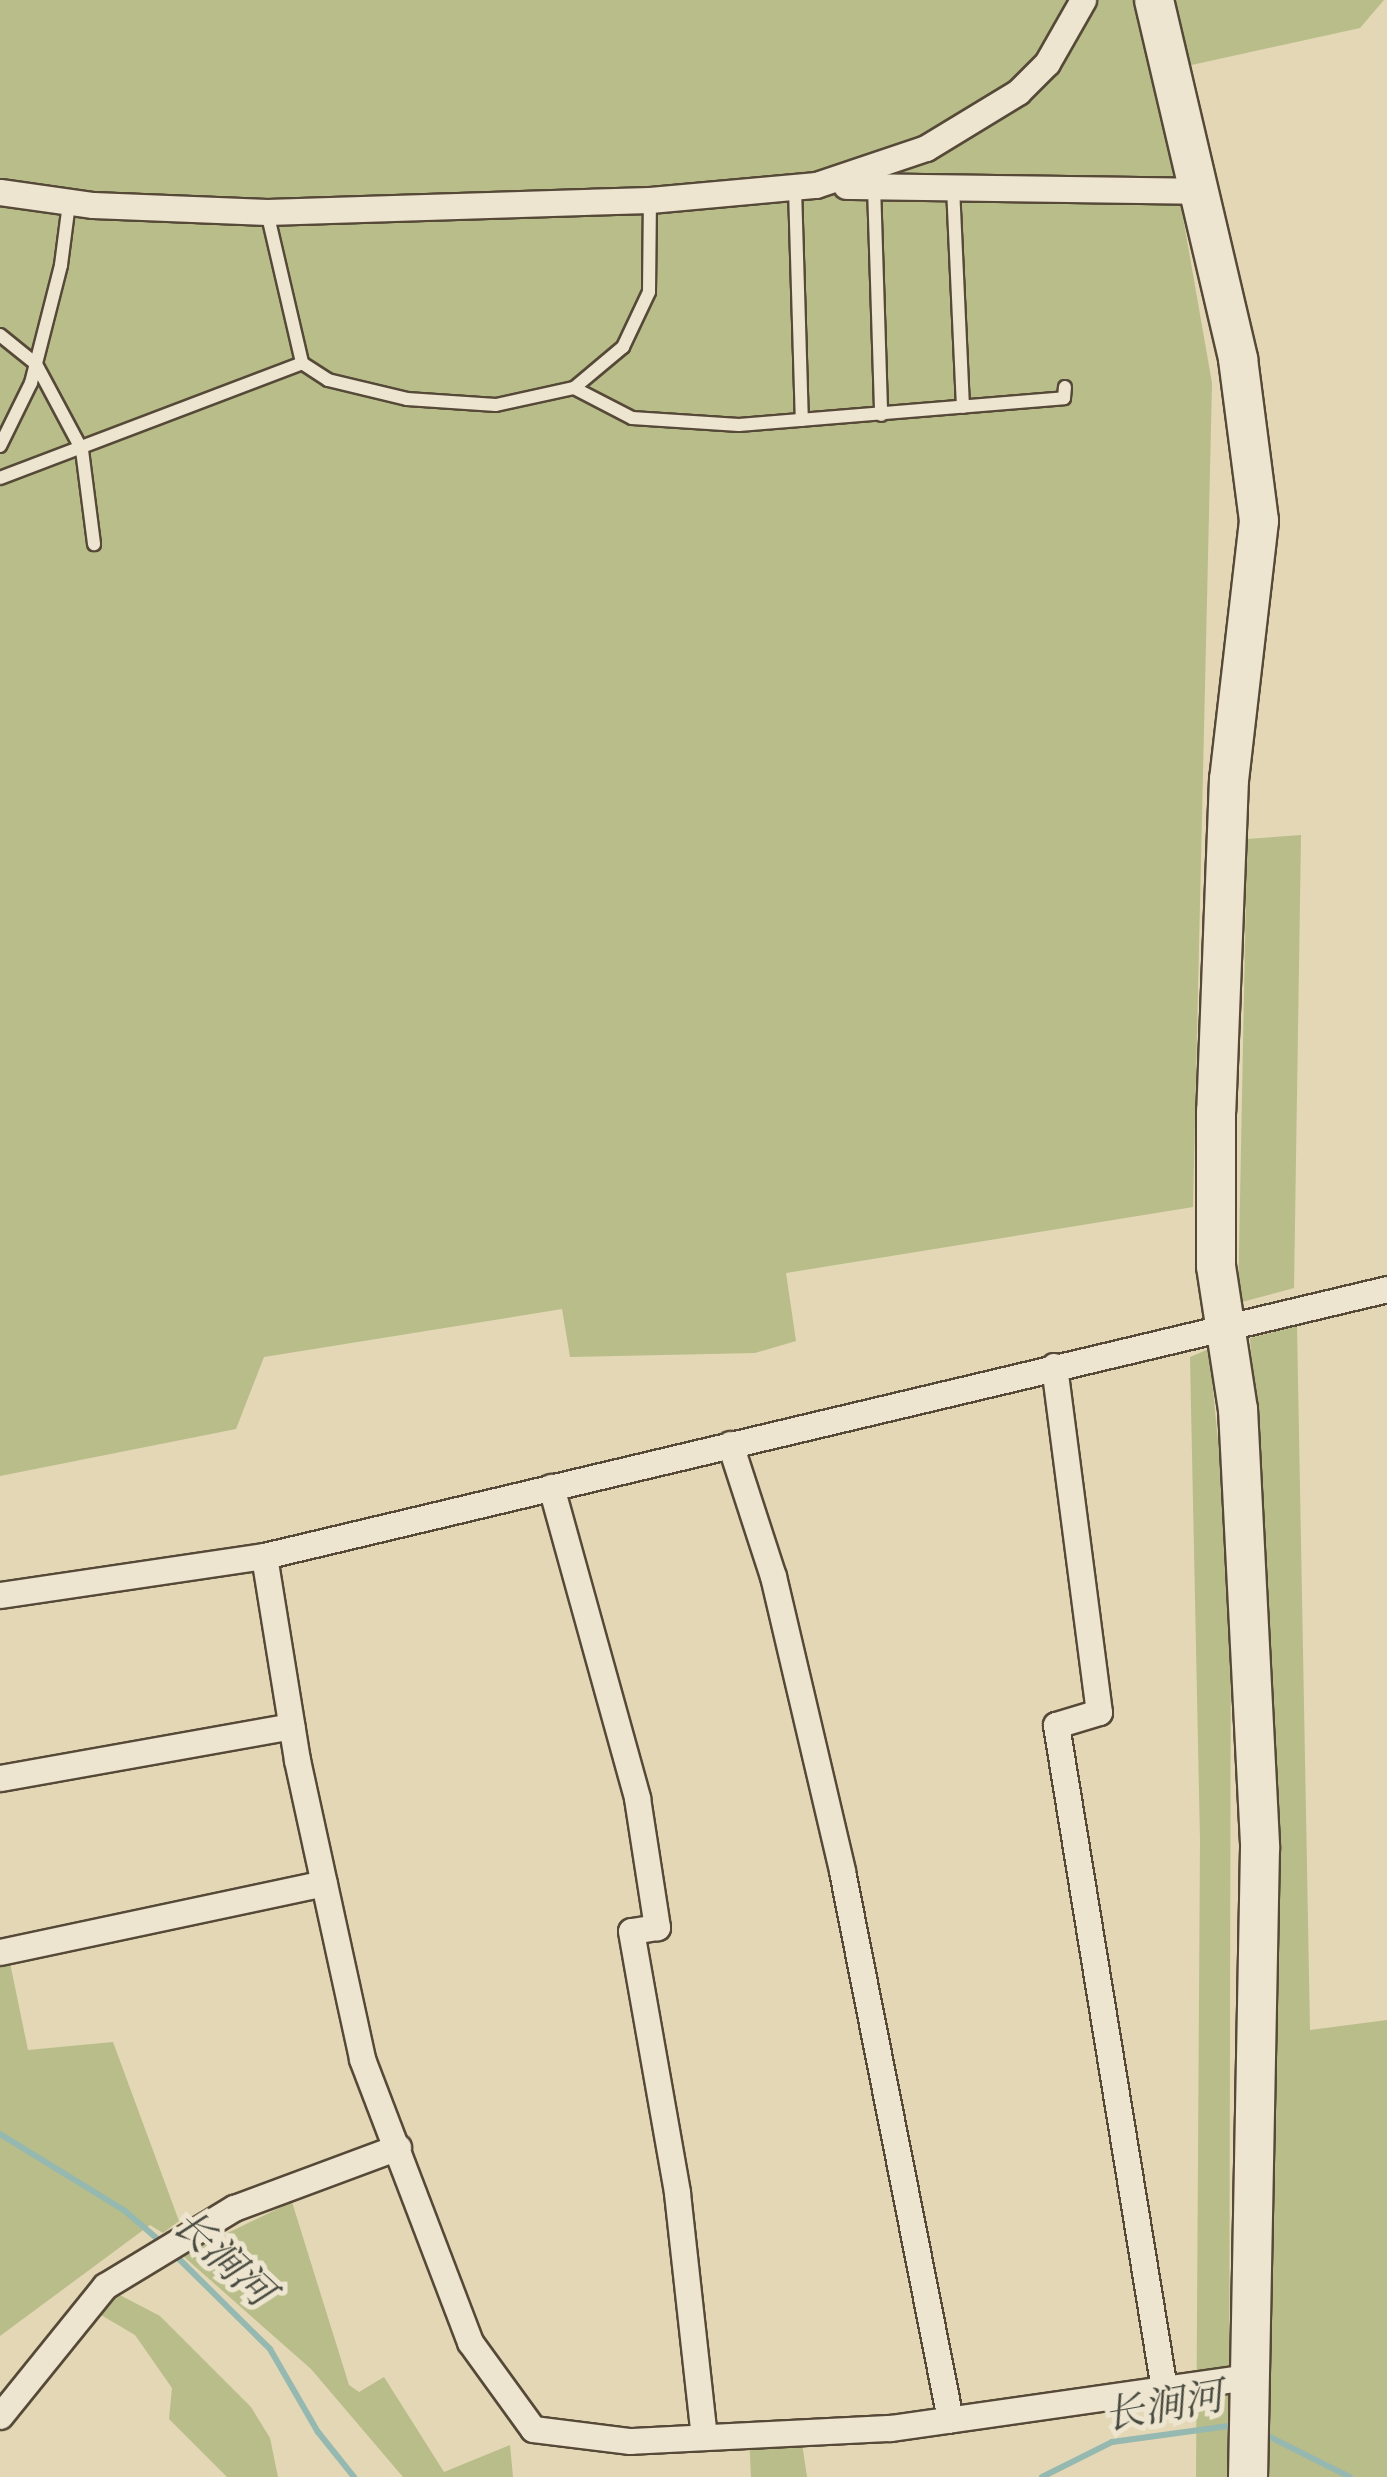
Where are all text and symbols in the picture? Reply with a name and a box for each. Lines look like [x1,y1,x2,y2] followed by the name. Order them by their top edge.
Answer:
[161,2202,281,2318] water label: 长涧河
[1101,2375,1227,2443] water label: 长涧河

